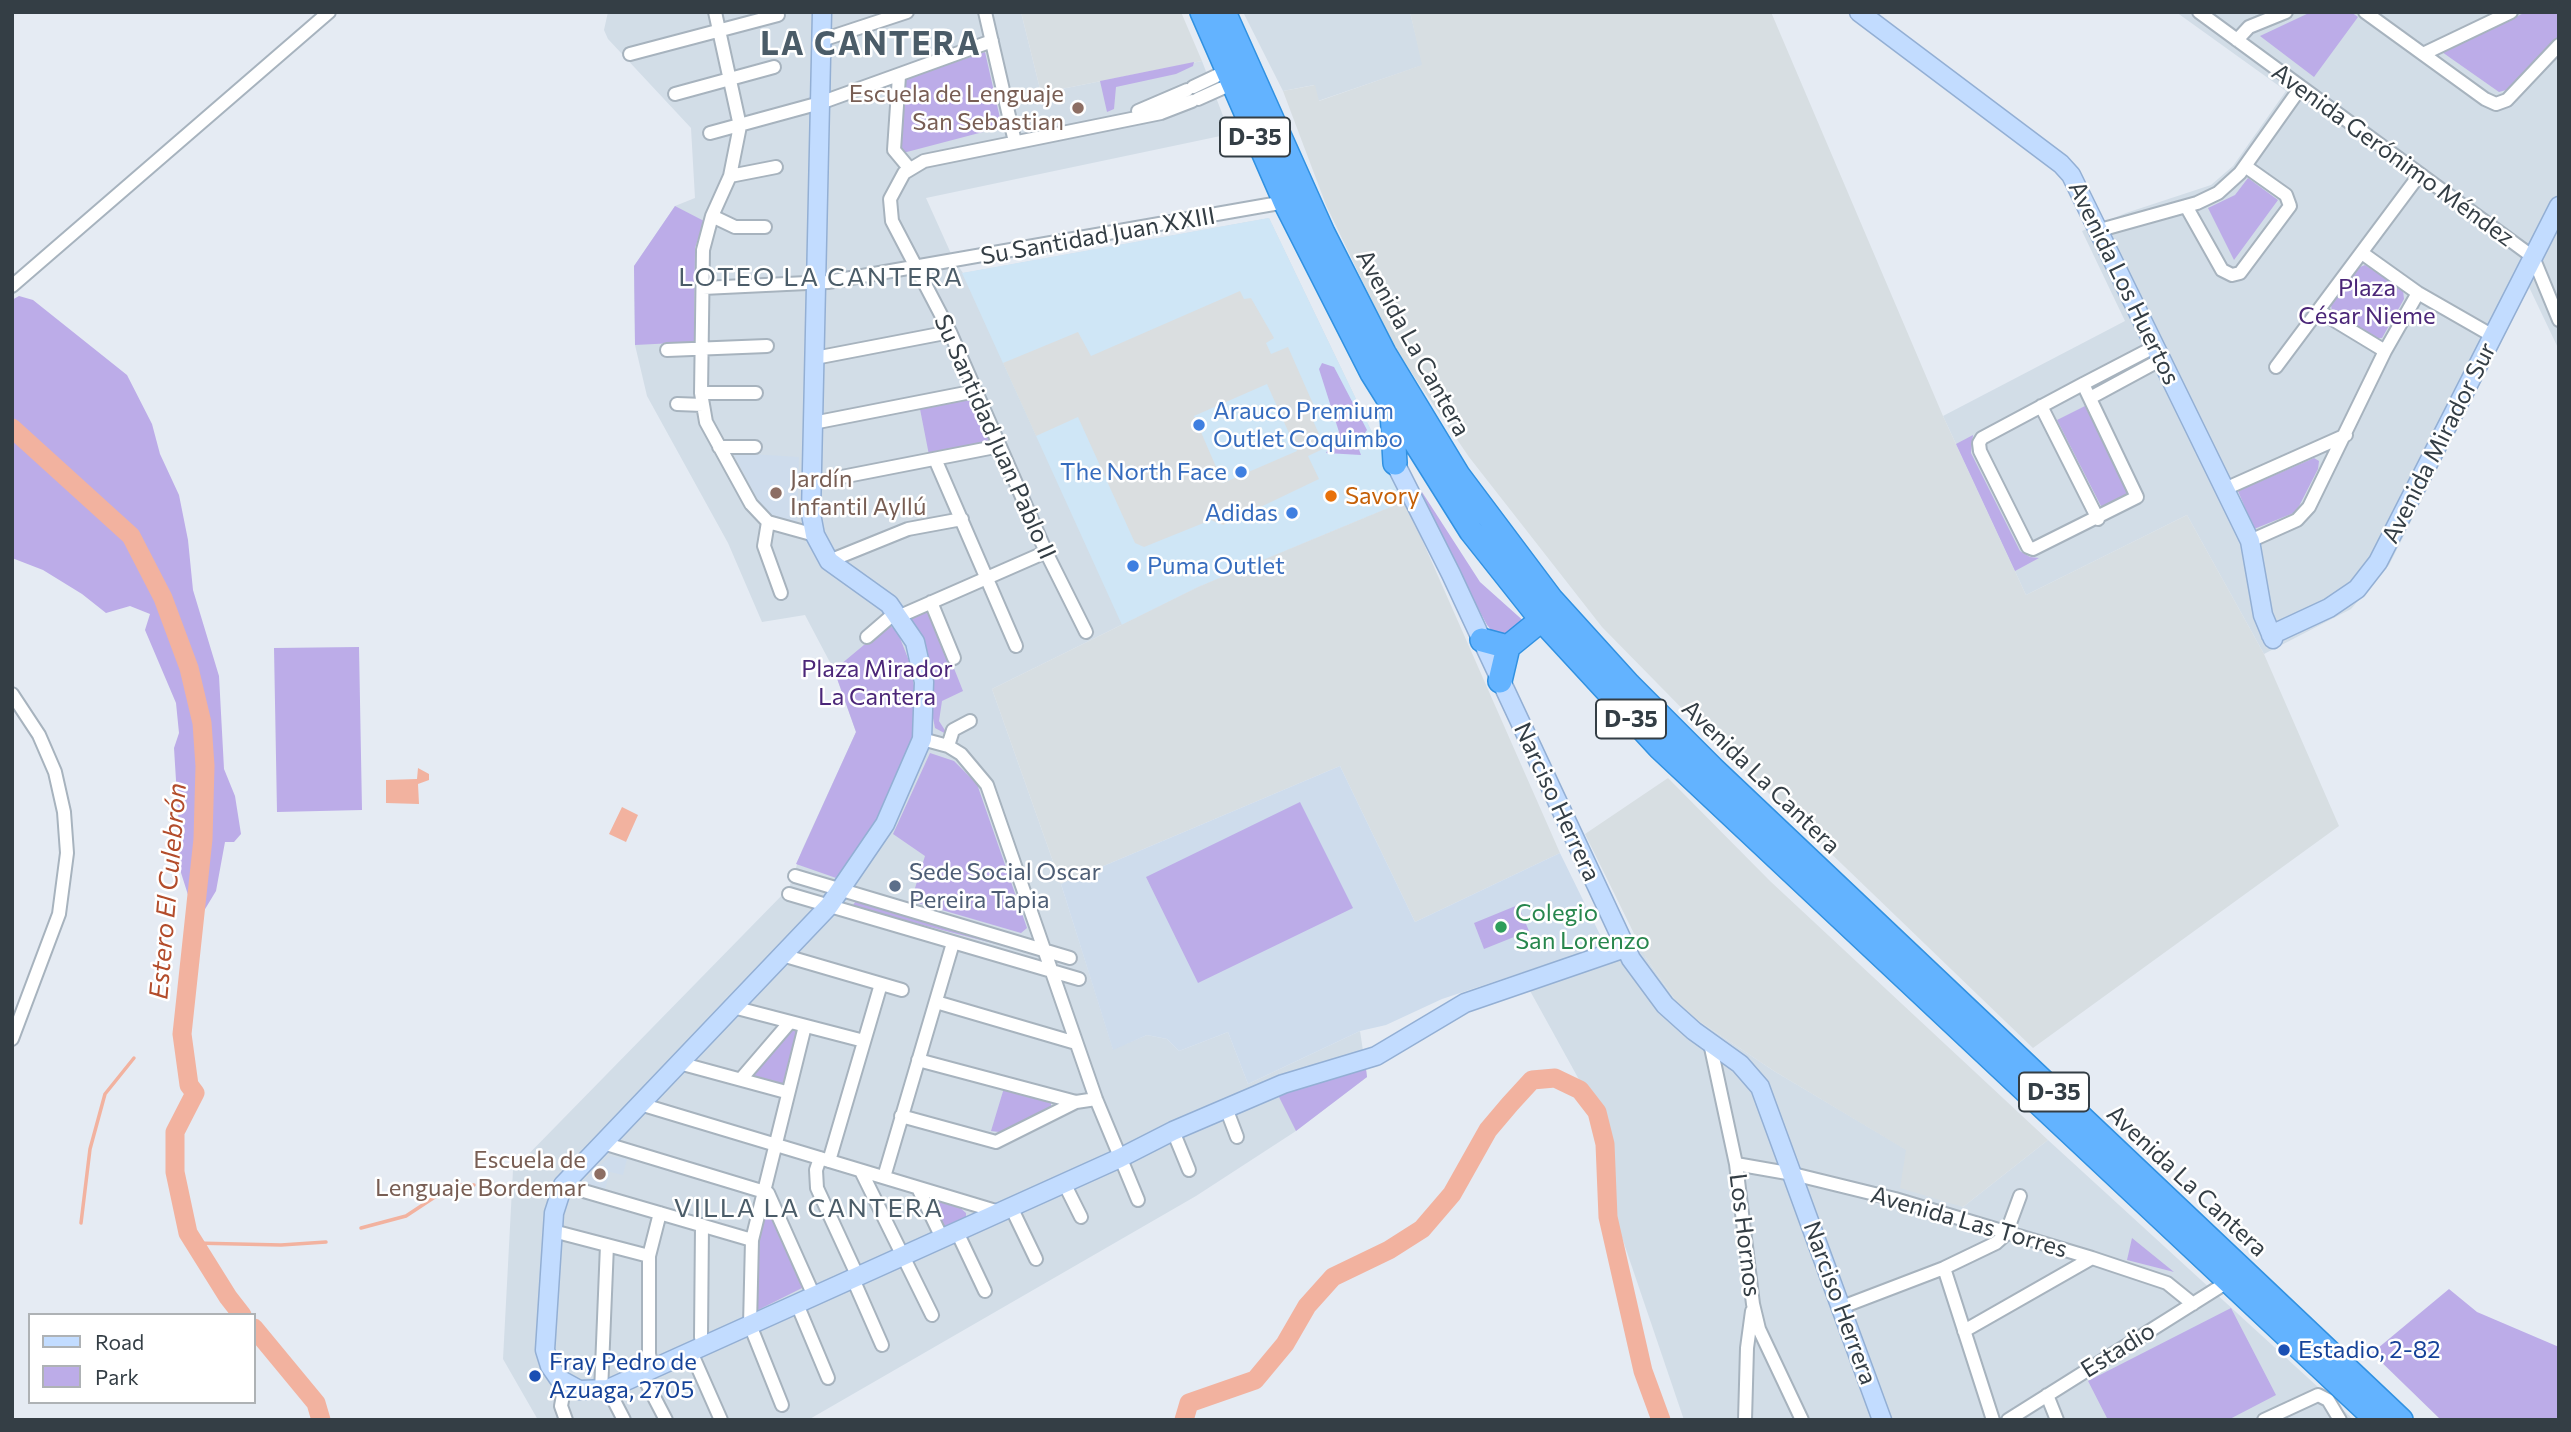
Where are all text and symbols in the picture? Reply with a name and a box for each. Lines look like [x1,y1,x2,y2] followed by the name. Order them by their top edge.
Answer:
[762,25,980,63] district label: LA CANTERA
[2266,57,2520,253] street label: Avenida Gerónimo Méndez
[849,80,1064,136] place label: Escuela de Lenguaje San Sebastian
[1070,100,1086,116] marker: Escuela de Lenguaje San Sebastian
[1220,118,1290,156] road number: D-35
[2062,177,2186,389] street label: Avenida Los Huertos
[979,201,1217,271] street label: Su Santidad Juan XXIII
[1350,245,1476,441] street label: Avenida La Cantera
[680,261,962,293] district label: LOTEO LA CANTERA
[2298,274,2436,330] park label: Plaza César Nieme
[928,310,1062,564] street label: Su Santidad Juan Pablo II
[2376,338,2502,548] street label: Avenida Mirador Sur
[1213,397,1403,453] place label: Arauco Premium Outlet Coquimbo
[1191,417,1207,433] marker: Arauco Premium Outlet Coquimbo
[1060,458,1227,486] place label: The North Face
[1233,464,1249,480] marker: The North Face
[790,465,926,521] place label: Jardín Infantil Ayllú
[1345,482,1420,510] place label: Savory
[768,485,784,501] marker: Jardín Infantil Ayllú
[1323,488,1339,504] marker: Savory
[1205,499,1278,527] place label: Adidas
[1284,505,1300,521] marker: Adidas
[1147,552,1285,580] place label: Puma Outlet
[1125,558,1141,574] marker: Puma Outlet
[801,655,953,711] park label: Plaza Mirador La Cantera
[1676,694,1846,860] street label: Avenida La Cantera
[1596,699,1666,738] road number: D-35
[1508,718,1606,886] street label: Narciso Herrera
[143,781,193,1001] water label: Estero El Culebrón
[909,858,1101,914] place label: Sede Social Oscar Pereira Tapia
[887,878,903,894] marker: Sede Social Oscar Pereira Tapia
[1515,899,1650,955] place label: Colegio San Lorenzo
[1493,919,1509,935] marker: Colegio San Lorenzo
[2019,1072,2089,1112] road number: D-35
[2101,1099,2273,1263] street label: Avenida La Cantera
[375,1146,586,1202] place label: Escuela de Lenguaje Bordemar
[592,1166,608,1182] marker: Escuela de Lenguaje Bordemar
[1723,1172,1767,1298] street label: Los Hornos
[1867,1180,2071,1264] street label: Avenida Las Torres
[676,1192,942,1224] district label: VILLA LA CANTERA
[1797,1217,1883,1389] street label: Narciso Herrera
[28,1313,256,1404] legend
[2076,1316,2160,1384] street label: Estadio
[95,1329,144,1354] text: Road
[2298,1336,2441,1364] place label: Estadio, 2-82
[2276,1342,2292,1358] marker: Estadio, 2-82
[549,1348,697,1404] place label: Fray Pedro de Azuaga, 2705
[95,1364,139,1389] text: Park
[527,1368,543,1384] marker: Fray Pedro de Azuaga, 2705

